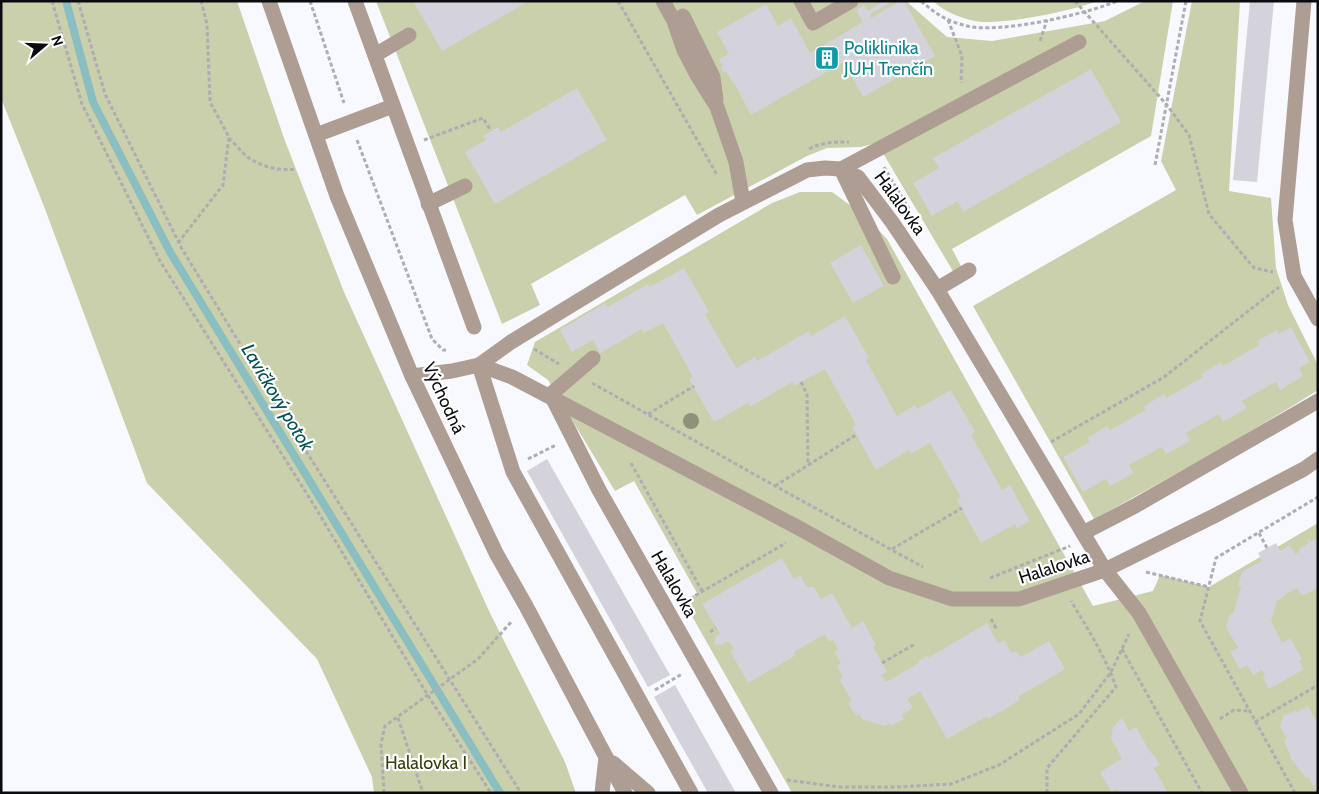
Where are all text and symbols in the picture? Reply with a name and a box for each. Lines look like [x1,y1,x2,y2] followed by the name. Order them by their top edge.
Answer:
[20,20,70,70] north arrow
[47,33,67,48] text: N
[843,37,933,80] place label: Poliklinika JUH Trenčín
[814,45,840,71] building icon: Poliklinika JUH Trenčín
[870,167,931,239] street label: Halalovka
[237,339,319,456] water label: Lavičkový potok
[418,359,470,437] street label: Východná
[1016,545,1093,589] street label: Halalovka
[646,547,702,622] street label: Halalovka
[385,752,467,774] park label: Halalovka I

